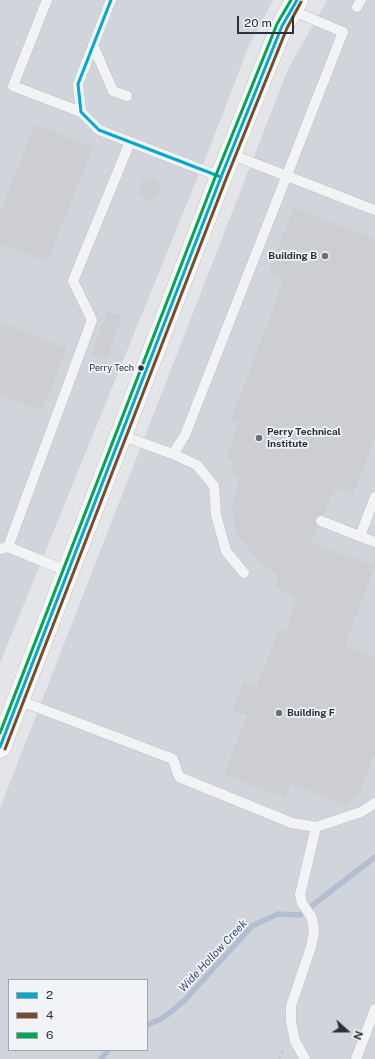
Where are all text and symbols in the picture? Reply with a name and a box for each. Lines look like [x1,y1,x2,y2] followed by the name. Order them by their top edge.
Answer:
[239,8,296,34] scale bar
[244,16,272,30] text: 20 m
[268,250,317,262] place label: Building B
[320,251,330,261] marker: Building B
[89,363,134,373] place label: Perry Tech
[136,363,146,373] marker: Perry Tech
[267,426,341,450] place label: Perry Technical Institute
[254,433,264,443] marker: Perry Technical Institute
[287,707,335,719] place label: Building F
[274,708,284,718] marker: Building F
[176,917,250,995] water label: Wide Hollow Creek
[8,979,148,1051] legend
[46,988,53,1002] text: 2
[46,1008,54,1022] text: 4
[327,1011,367,1051] north arrow
[46,1028,53,1042] text: 6
[351,1029,365,1041] text: N

